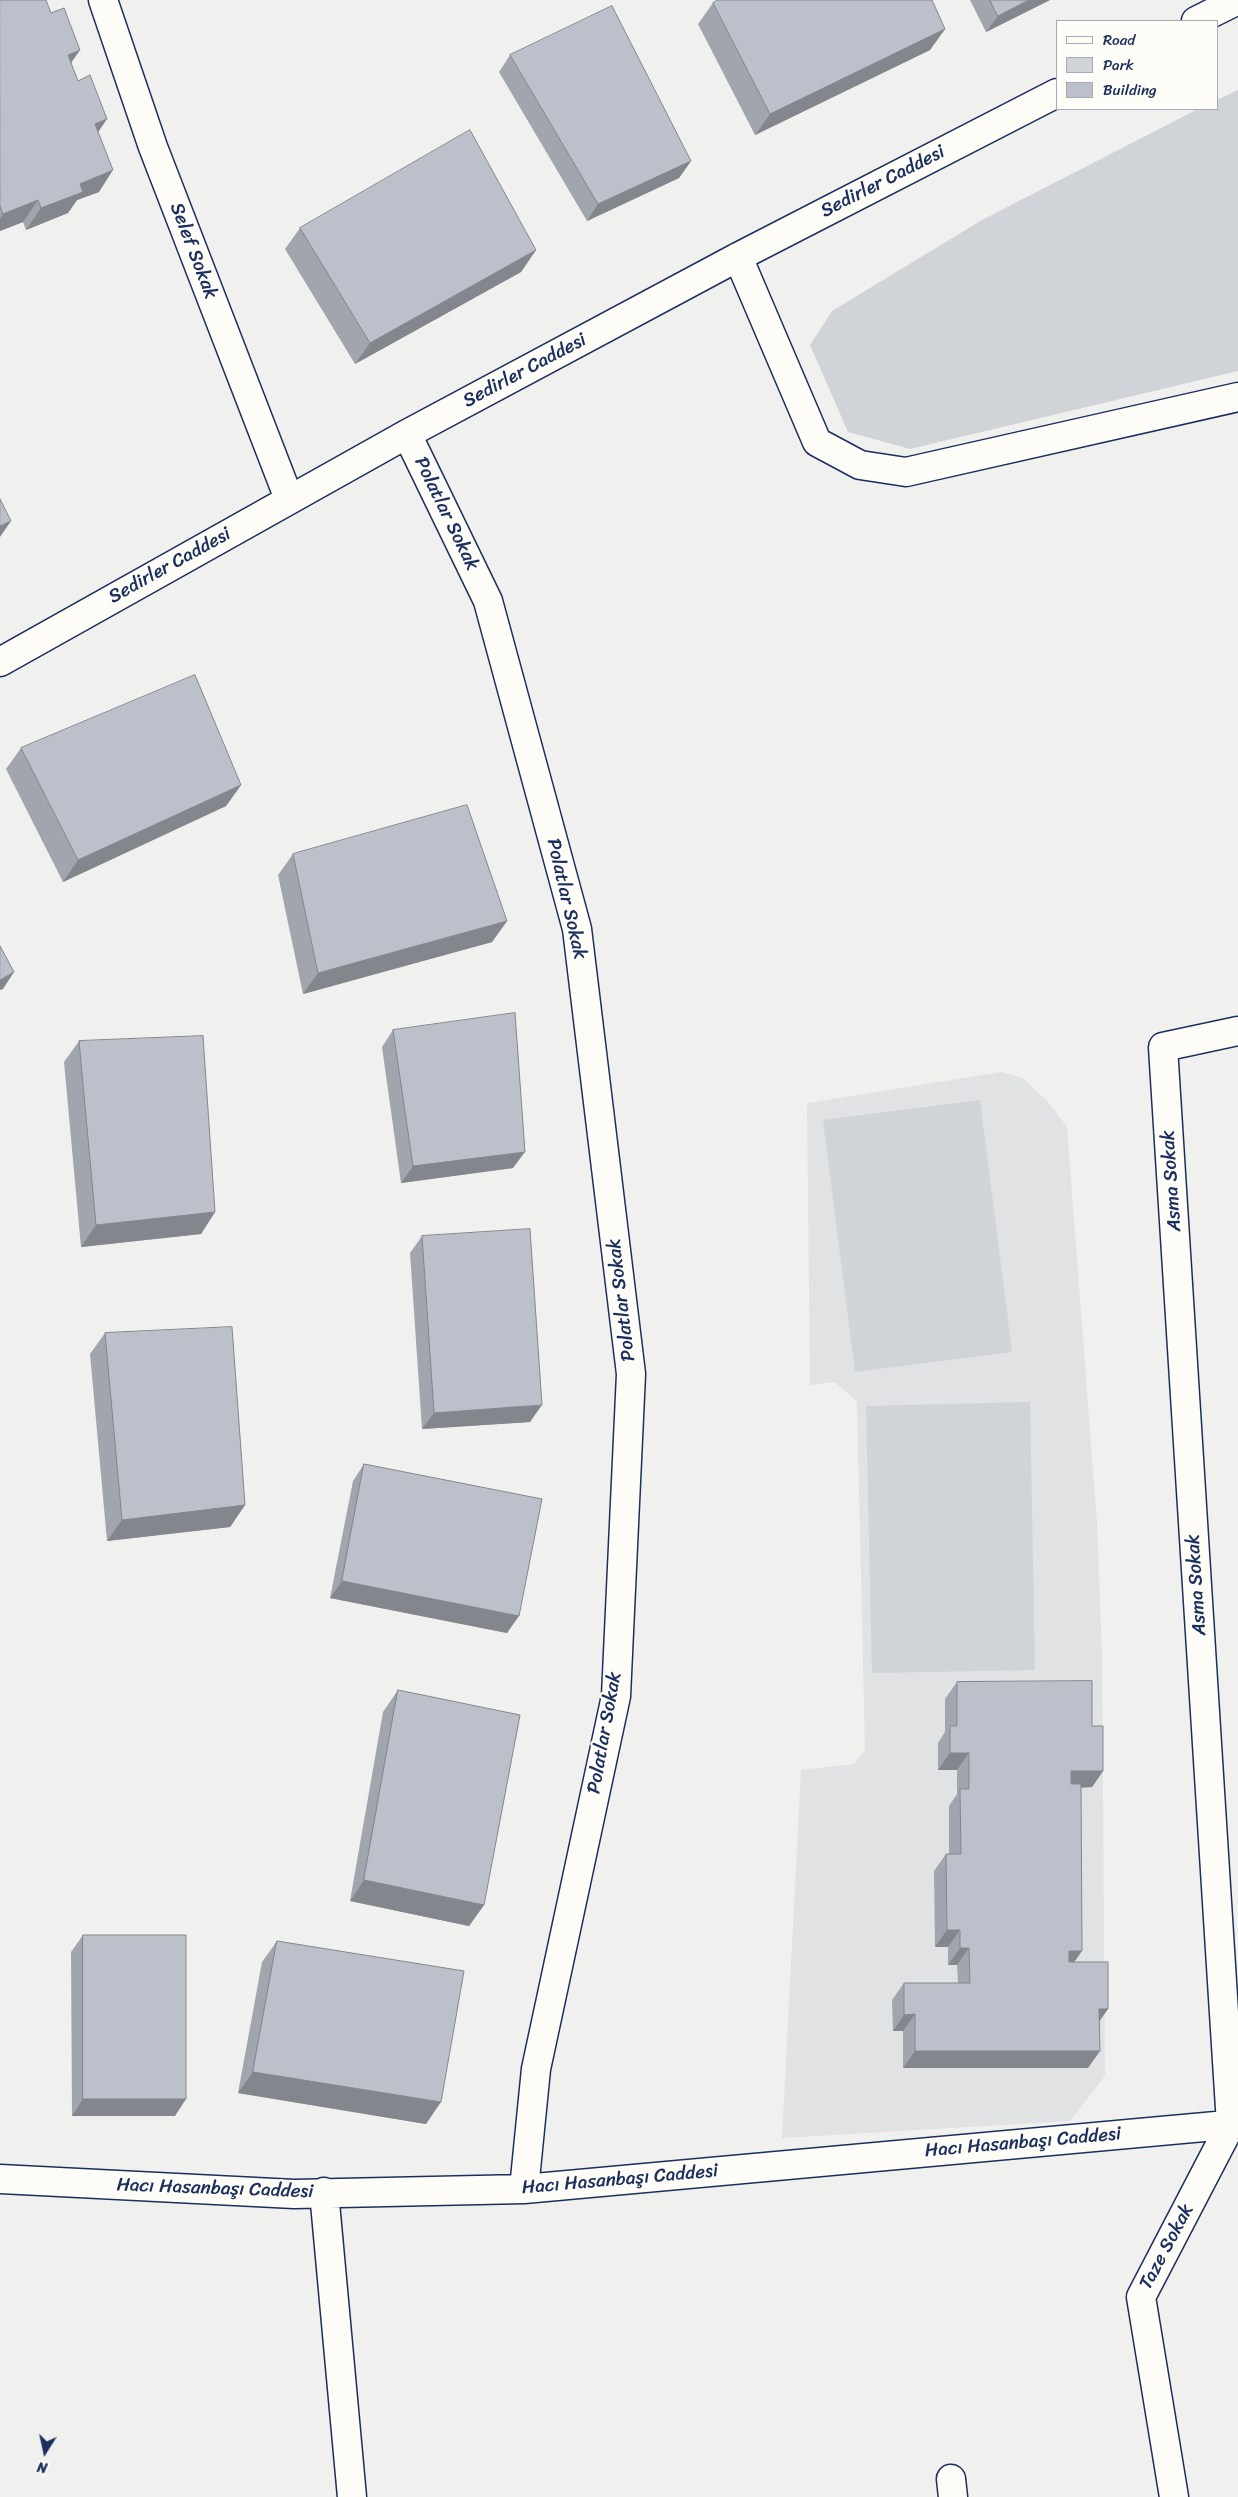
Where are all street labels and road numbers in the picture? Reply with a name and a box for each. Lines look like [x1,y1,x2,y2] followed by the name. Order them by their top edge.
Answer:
[817,141,949,223] street label: Sedirler Caddesi
[164,200,222,302] street label: Selef Sokak
[459,329,591,413] street label: Sedirler Caddesi
[409,454,483,574] street label: Polatlar Sokak
[105,523,235,609] street label: Sedirler Caddesi
[541,836,591,962] street label: Polatlar Sokak
[1157,1130,1187,1232] street label: Asma Sokak
[603,1237,641,1363] street label: Polatlar Sokak
[1182,1534,1212,1636] street label: Asma Sokak
[583,1670,627,1796] street label: Polatlar Sokak
[924,2123,1122,2163] street label: Hacı Hasanbaşı Caddesi
[521,2160,719,2200] street label: Hacı Hasanbaşı Caddesi
[116,2174,314,2204] street label: Hacı Hasanbaşı Caddesi
[1135,2200,1199,2294] street label: Taze Sokak

